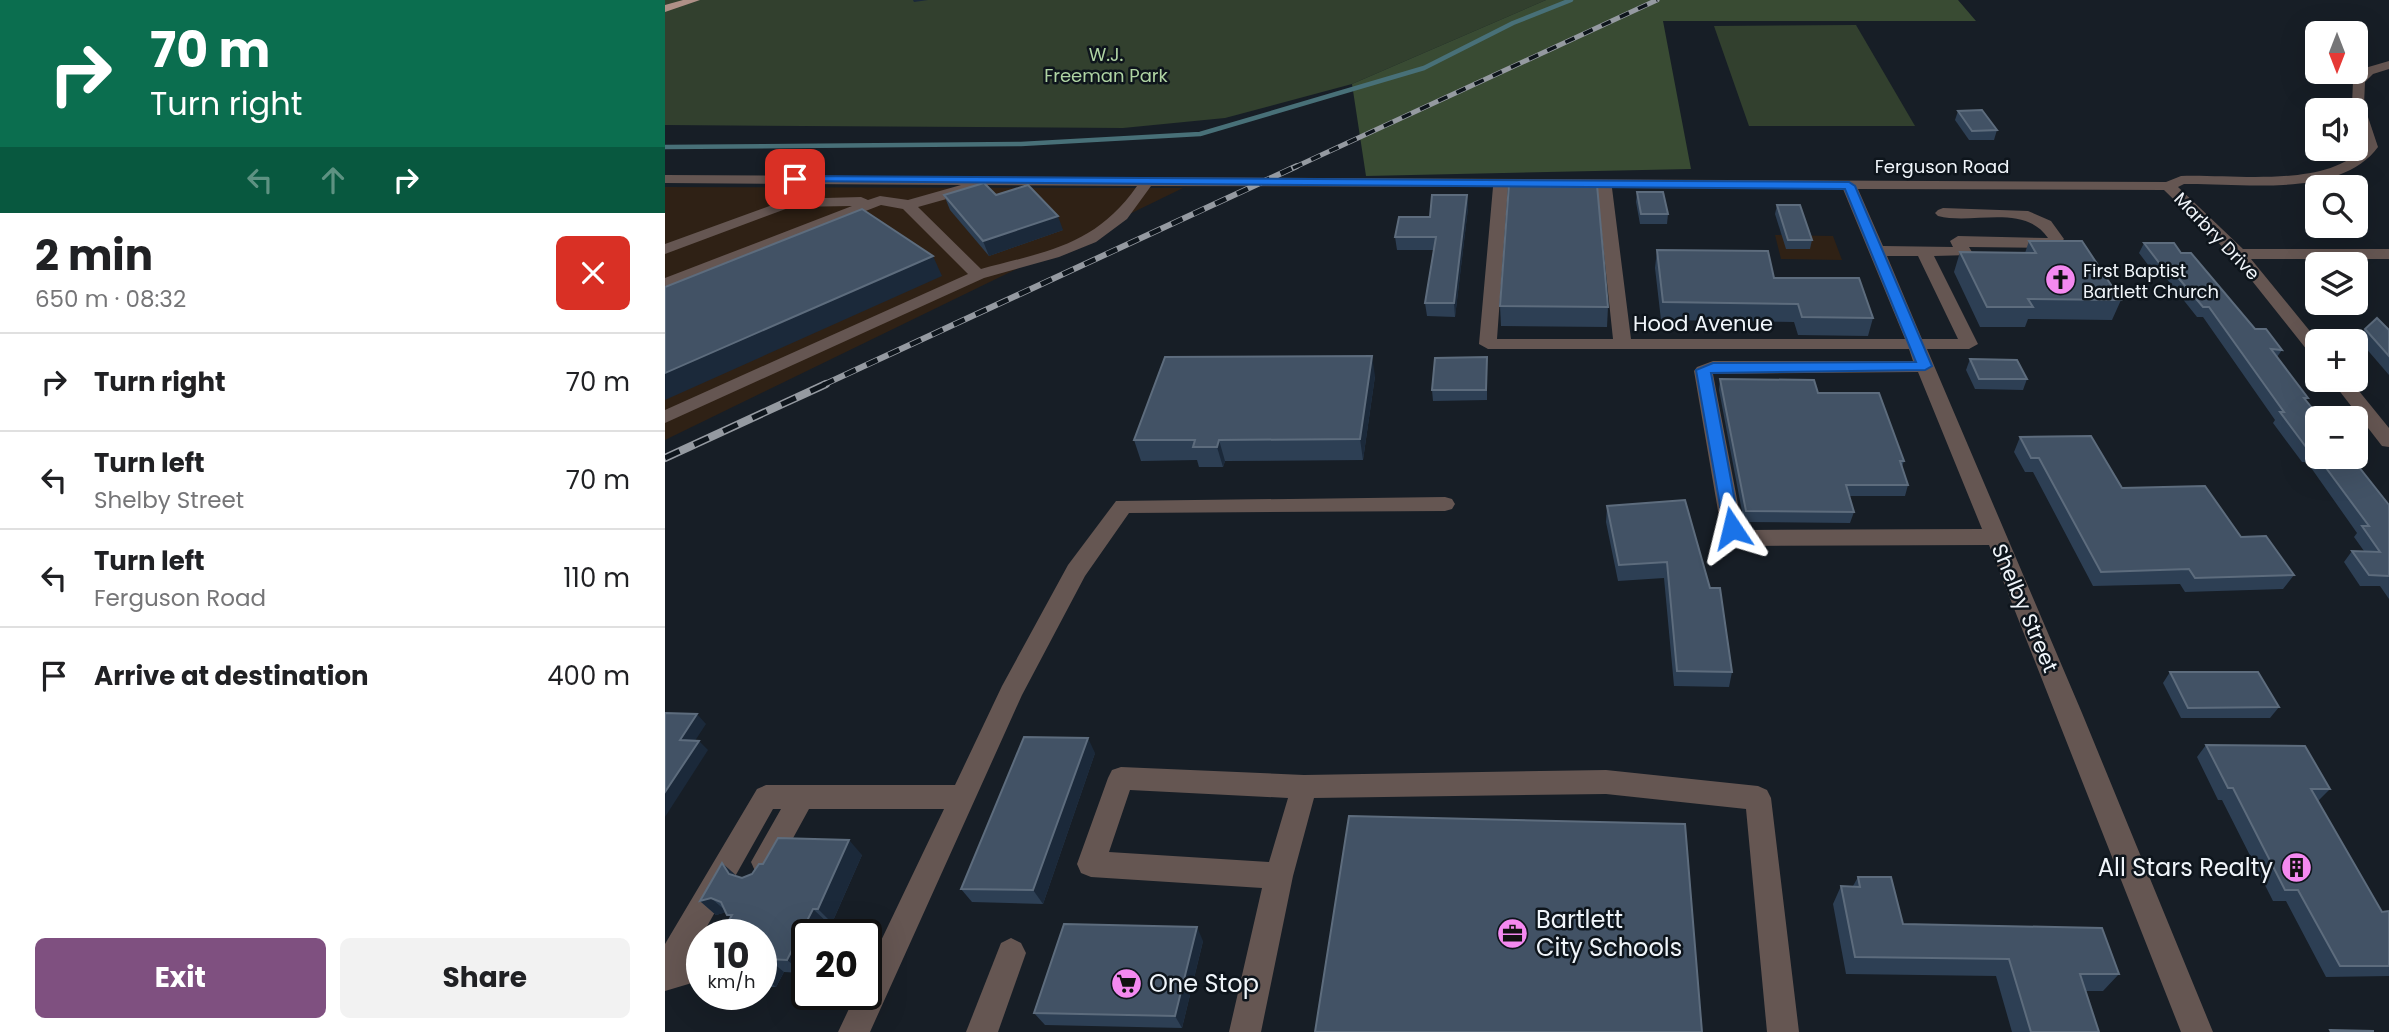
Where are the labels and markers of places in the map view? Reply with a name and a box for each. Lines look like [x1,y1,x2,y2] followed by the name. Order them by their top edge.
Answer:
[765,149,825,209] pin
[2083,258,2219,304] place label: First Baptist Bartlett Church
[2043,263,2077,297] church icon: First Baptist Bartlett Church
[2279,850,2313,884] building icon: All Stars Realty
[2098,851,2273,884] place label: All Stars Realty
[1536,903,1682,964] place label: Bartlett City Schools
[1496,916,1530,950] office icon: Bartlett City Schools
[1109,966,1143,1000] supermarket icon: One Stop
[1149,967,1259,1000] place label: One Stop

